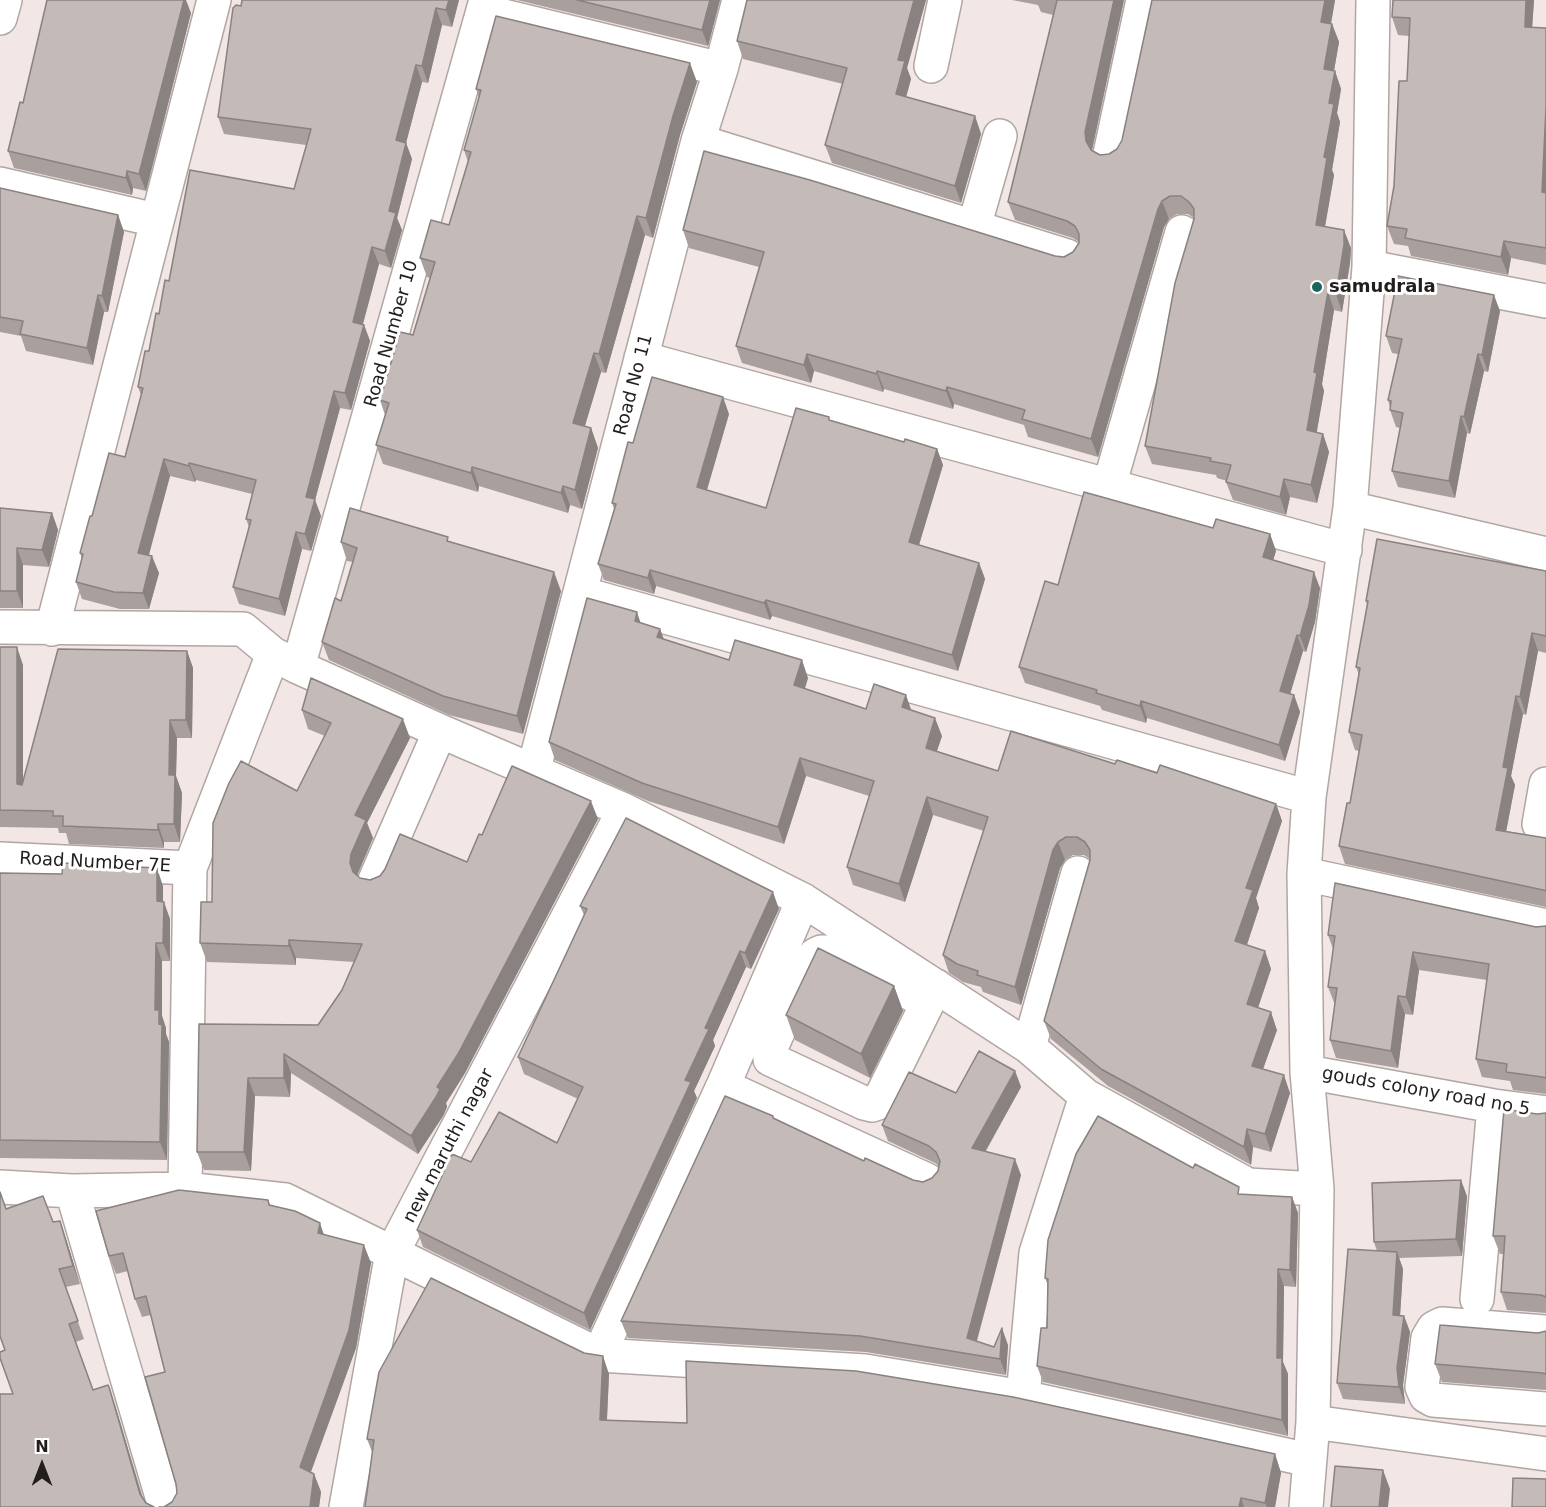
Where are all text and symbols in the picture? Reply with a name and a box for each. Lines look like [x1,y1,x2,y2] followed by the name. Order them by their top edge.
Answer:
[361,258,423,410] street label: Road Number 10
[1329,276,1436,298] place label: samudrala
[1310,280,1324,294] marker: samudrala
[610,332,658,438] street label: Road No 11
[19,848,171,878] street label: Road Number 7E
[1320,1063,1532,1121] street label: gouds colony road no 5
[399,1065,499,1227] street label: new maruthi nagar
[12,1435,72,1495] north arrow
[35,1437,49,1456] text: N

